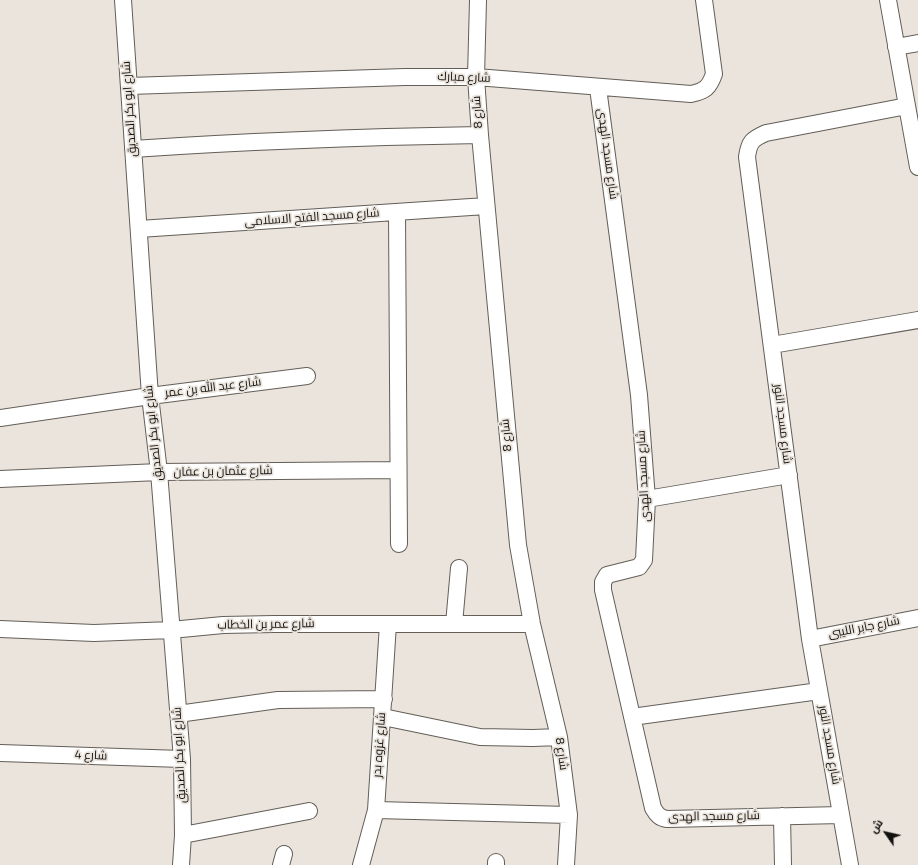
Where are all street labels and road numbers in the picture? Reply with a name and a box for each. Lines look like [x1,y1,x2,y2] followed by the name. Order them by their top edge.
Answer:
[119,60,141,158] street label: شارع ابو بكر الصديق
[437,70,491,86] street label: شارع مبارك
[470,95,486,129] street label: شارع 8
[593,108,621,200] street label: شارع مسجد الهدى
[244,206,380,230] street label: شارع مسجد الفتح الاسلامى
[164,375,262,401] street label: شارع عبد الله بن عمر
[770,383,794,465] street label: شارع مسجد النور
[142,384,166,482] street label: شارع ابو بكر الصديق
[498,418,516,452] street label: شارع 8
[634,430,654,522] street label: شارع مسجد الهدى
[173,464,273,480] street label: شارع عثمان بن عفان
[827,614,901,642] street label: شارع جابر الليبى
[217,617,315,633] street label: شارع عمر بن الخطاب
[815,704,843,786] street label: شارع مسجد النور
[170,707,190,803] street label: شارع ابو بكر الصديق
[371,712,389,778] street label: شارع غزوه بدر
[552,737,570,771] street label: شارع 8
[74,748,108,764] street label: شارع 4
[668,809,760,825] street label: شارع مسجد الهدى

